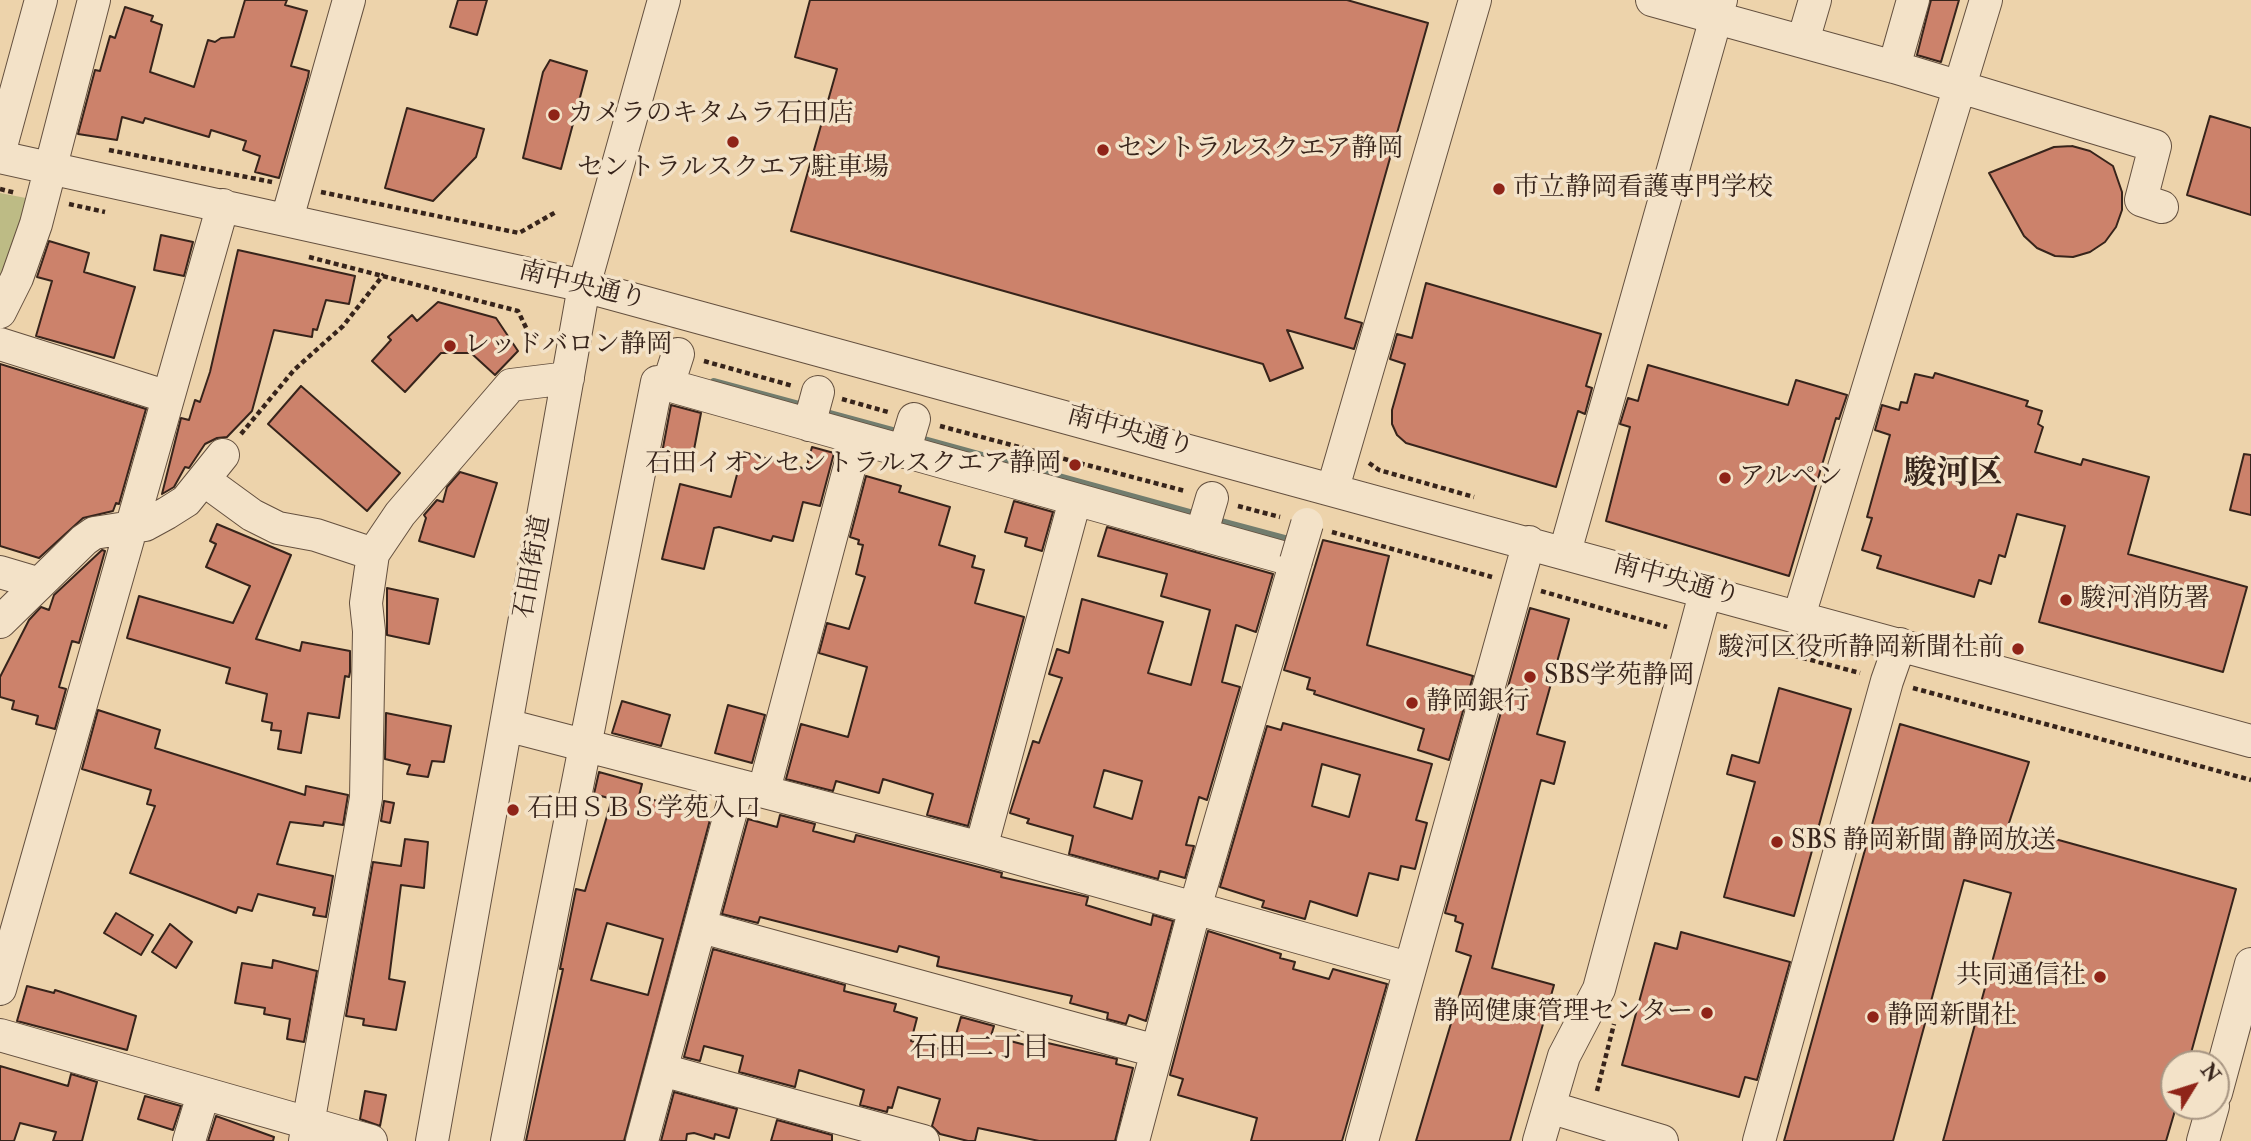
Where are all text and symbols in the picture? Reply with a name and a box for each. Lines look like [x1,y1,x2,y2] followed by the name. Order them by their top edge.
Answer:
[568,99,854,131] place label: カメラのキタムラ石田店
[546,107,562,123] marker: カメラのキタムラ石田店
[725,134,741,150] marker: セントラルスクエア駐車場
[1117,134,1403,166] place label: セントラルスクエア静岡
[1095,142,1111,158] marker: セントラルスクエア静岡
[577,153,889,185] place label: セントラルスクエア駐車場
[1513,173,1773,205] place label: 市立静岡看護専門学校
[1491,181,1507,197] marker: 市立静岡看護専門学校
[515,256,649,318] street label: 南中央通り
[464,330,672,362] place label: レッドバロン静岡
[442,338,458,354] marker: レッドバロン静岡
[1063,401,1197,465] street label: 南中央通り
[645,449,1061,481] place label: 石田イオンセントラルスクエア静岡
[1904,456,2002,496] district label: 駿河区
[1067,457,1083,473] marker: 石田イオンセントラルスクエア静岡
[1739,462,1843,494] place label: アルペン
[1717,470,1733,486] marker: アルペン
[510,513,558,621] street label: 石田街道
[1609,550,1743,614] street label: 南中央通り
[2080,584,2210,616] place label: 駿河消防署
[2058,592,2074,608] marker: 駿河消防署
[1718,633,2004,665] place label: 駿河区役所静岡新聞社前
[2010,641,2026,657] marker: 駿河区役所静岡新聞社前
[1544,661,1694,693] place label: SBS学苑静岡
[1522,669,1538,685] marker: SBS学苑静岡
[1426,687,1530,719] place label: 静岡銀行
[1404,695,1420,711] marker: 静岡銀行
[527,794,761,826] place label: 石田ＳＢＳ学苑入口
[505,802,521,818] marker: 石田ＳＢＳ学苑入口
[1791,826,2056,858] place label: SBS 静岡新聞 静岡放送
[1769,834,1785,850] marker: SBS 静岡新聞 静岡放送
[1956,961,2086,993] place label: 共同通信社
[2092,969,2108,985] marker: 共同通信社
[1433,997,1693,1029] place label: 静岡健康管理センター
[1887,1001,2017,1033] place label: 静岡新聞社
[1699,1005,1715,1021] marker: 静岡健康管理センター
[1865,1009,1881,1025] marker: 静岡新聞社
[910,1033,1050,1067] district label: 石田二丁目
[2160,1050,2230,1120] north arrow
[2195,1059,2225,1087] text: N

